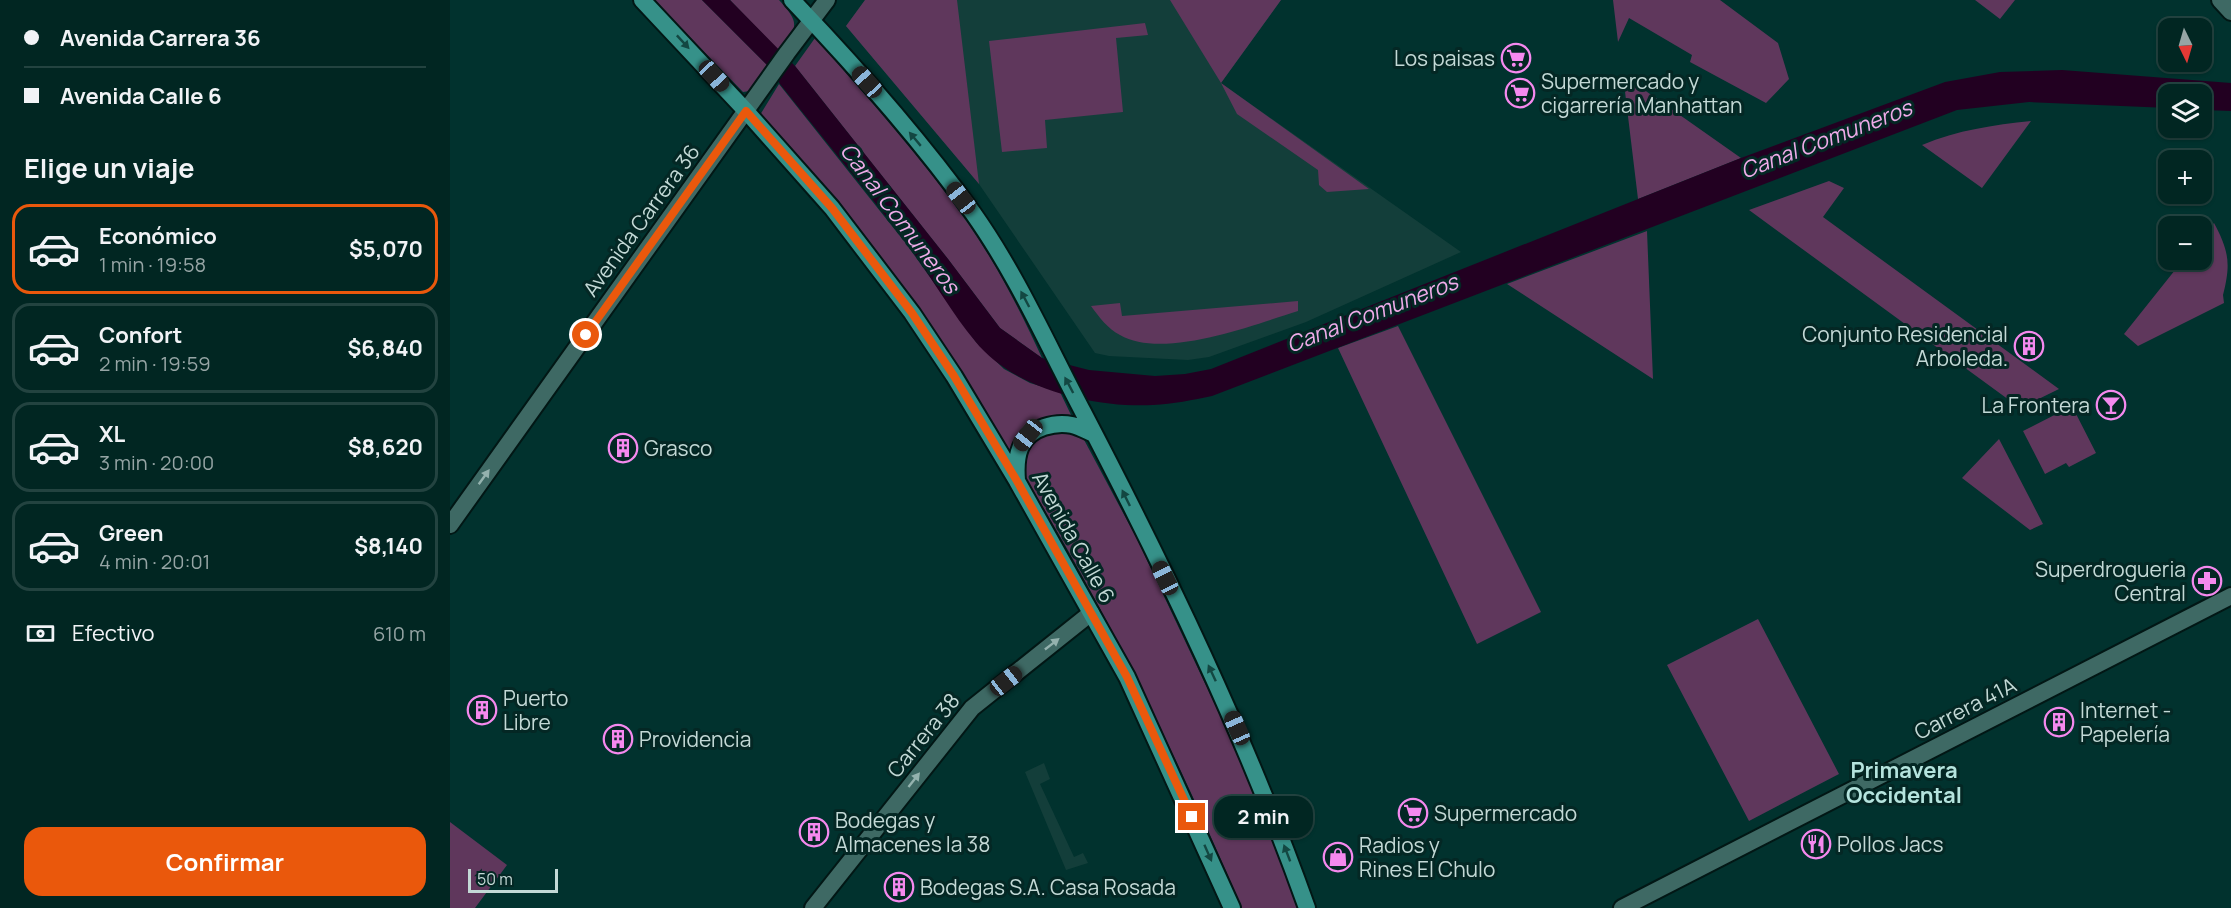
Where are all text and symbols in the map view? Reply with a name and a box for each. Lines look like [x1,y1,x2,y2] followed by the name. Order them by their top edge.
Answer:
[2158,18,2212,72] north arrow
[2158,18,2212,270] map controls
[60,23,261,53] text: Avenida Carrera 36
[675,35,689,49] one-way arrow
[1500,42,1532,74] supermarket icon: Los paisas
[1394,44,1495,72] place label: Los paisas
[695,57,733,95] car
[848,63,886,101] car
[1541,67,1743,119] place label: Supermercado y cigarrería Manhattan
[1504,77,1536,109] supermarket icon: Supermercado y cigarrería Manhattan
[60,81,222,111] text: Avenida Calle 6
[2158,84,2212,138] button: layers
[1736,92,1917,185] water label: Canal Comuneros
[909,132,922,147] one-way arrow
[833,137,967,301] water label: Canal Comuneros
[576,138,706,302] street label: Avenida Carrera 36
[24,149,195,186] text: Elige un viaje
[2158,150,2212,204] button: +
[943,178,979,218] car
[2158,216,2212,270] button: −
[99,221,217,251] text: Económico
[27,222,81,276] icon: car
[349,234,423,264] text: $5,070
[99,251,206,278] text: 1 min · 19:58
[1282,266,1463,359] water label: Canal Comuneros
[1020,290,1030,307] one-way arrow
[99,320,182,350] text: Confort
[1802,320,2008,372] place label: Conjunto Residencial Arboleda.
[27,321,81,375] icon: car
[572,321,599,348] route start
[2013,330,2045,362] building icon: Conjunto Residencial Arboleda.
[347,333,423,363] text: $6,840
[99,350,211,377] text: 2 min · 19:59
[1064,377,1073,394] one-way arrow
[2095,389,2127,421] bar icon: La Frontera
[1982,391,2090,419] place label: La Frontera
[1010,415,1046,455] car
[99,419,125,449] text: XL
[27,420,81,474] icon: car
[348,432,423,462] text: $8,620
[607,432,639,464] building icon: Grasco
[644,434,712,462] place label: Grasco
[99,449,214,476] text: 3 min · 20:00
[1026,466,1122,608] street label: Avenida Calle 6
[478,470,490,486] one-way arrow
[1121,489,1131,506] one-way arrow
[99,518,164,548] text: Green
[27,519,81,573] icon: car
[354,531,423,561] text: $8,140
[99,548,210,575] text: 4 min · 20:01
[2035,555,2186,607] place label: Superdrogueria Central
[1149,558,1181,598] car
[2191,565,2223,597] pharmacy icon: Superdrogueria Central
[24,617,57,650] icon: cash
[72,618,155,648] text: Efectivo
[373,620,426,647] text: 610 m
[1045,638,1060,650] one-way arrow
[986,663,1026,699] car
[1208,664,1217,681] one-way arrow
[1909,670,2021,746] street label: Carrera 41A
[503,684,568,736] place label: Puerto Libre
[880,687,966,783] street label: Carrera 38
[466,694,498,726] building icon: Puerto Libre
[2080,696,2171,748] place label: Internet - Papelería
[2043,706,2075,738] building icon: Internet - Papelería
[1221,708,1253,748] car
[602,723,634,755] building icon: Providencia
[639,725,751,753] place label: Providencia
[1846,755,1962,810] district label: Primavera Occidental
[908,772,921,788] one-way arrow
[1213,796,1312,838] callout: 2 min
[1397,797,1429,829] supermarket icon: Supermercado
[1434,799,1577,827] place label: Supermercado
[1178,803,1205,830] route end
[1237,803,1290,830] text: 2 min
[835,806,990,858] place label: Bodegas y Almacenes la 38
[798,816,830,848] building icon: Bodegas y Almacenes la 38
[24,827,426,896] button: Confirmar
[1800,828,1832,860] restaurant icon: Pollos Jacs
[1837,830,1943,858] place label: Pollos Jacs
[1359,831,1495,883] place label: Radios y Rines El Chulo
[1322,841,1354,873] shop icon: Radios y Rines El Chulo
[1203,844,1213,862] one-way arrow
[1281,844,1291,862] one-way arrow
[468,866,558,894] scale bar
[477,868,513,890] text: 50 m
[883,871,915,903] building icon: Bodegas S.A. Casa Rosada
[920,873,1176,901] place label: Bodegas S.A. Casa Rosada

